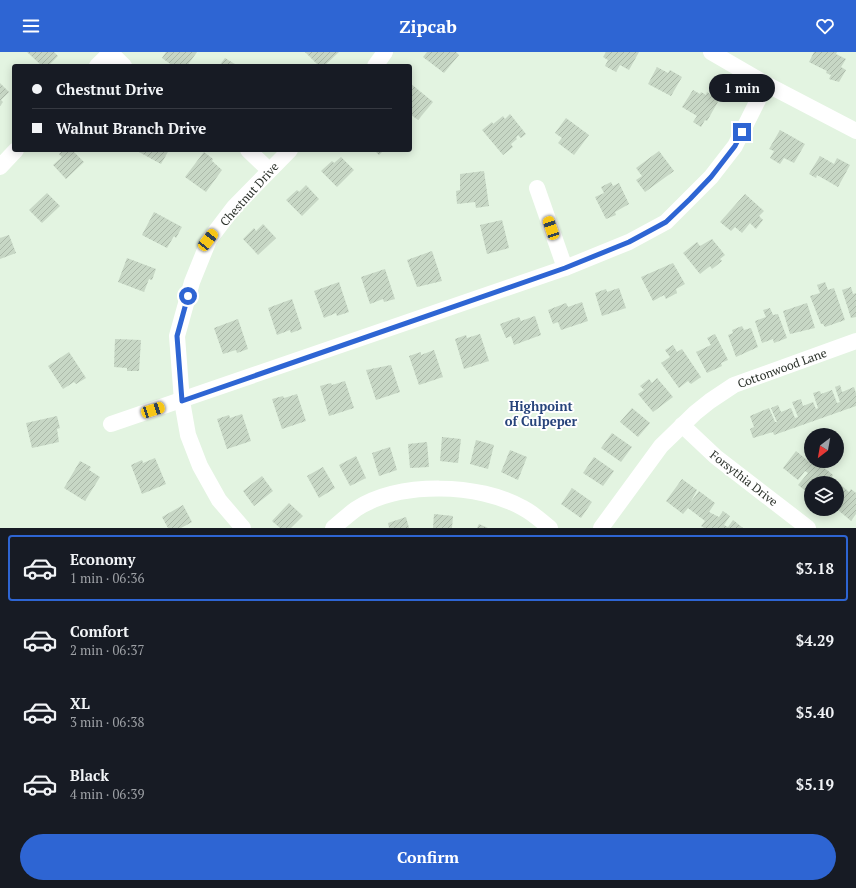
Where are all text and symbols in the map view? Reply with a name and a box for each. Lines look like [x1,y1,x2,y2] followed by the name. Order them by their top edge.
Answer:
[399,14,457,38] text: Zipcab
[20,15,42,37] icon: menu
[814,15,836,37] icon: heart
[709,74,775,102] callout: 1 min
[56,79,164,99] text: Chestnut Drive
[724,79,760,97] text: 1 min
[56,118,206,138] text: Walnut Branch Drive
[733,123,751,141] route end
[217,159,281,229] street label: Chestnut Drive
[541,215,561,241] car
[196,227,220,253] car
[179,287,197,305] route start
[735,345,829,391] street label: Cottonwood Lane
[505,397,578,430] district label: Highpoint of Culpeper
[140,401,166,419] car
[804,428,844,468] north arrow
[804,428,844,516] map controls
[707,447,781,509] street label: Forsythia Drive
[804,476,844,516] button: layers
[70,549,135,569] text: Economy
[22,550,58,586] icon: car
[796,558,834,578] text: $3.18
[70,569,144,587] text: 1 min · 06:36
[70,621,129,641] text: Comfort
[22,622,58,658] icon: car
[796,630,834,650] text: $4.29
[70,641,144,659] text: 2 min · 06:37
[70,693,90,713] text: XL
[22,694,58,730] icon: car
[796,702,834,722] text: $5.40
[70,713,144,731] text: 3 min · 06:38
[70,765,109,785] text: Black
[22,766,58,802] icon: car
[796,774,834,794] text: $5.19
[70,785,144,803] text: 4 min · 06:39
[20,834,836,880] button: Confirm

